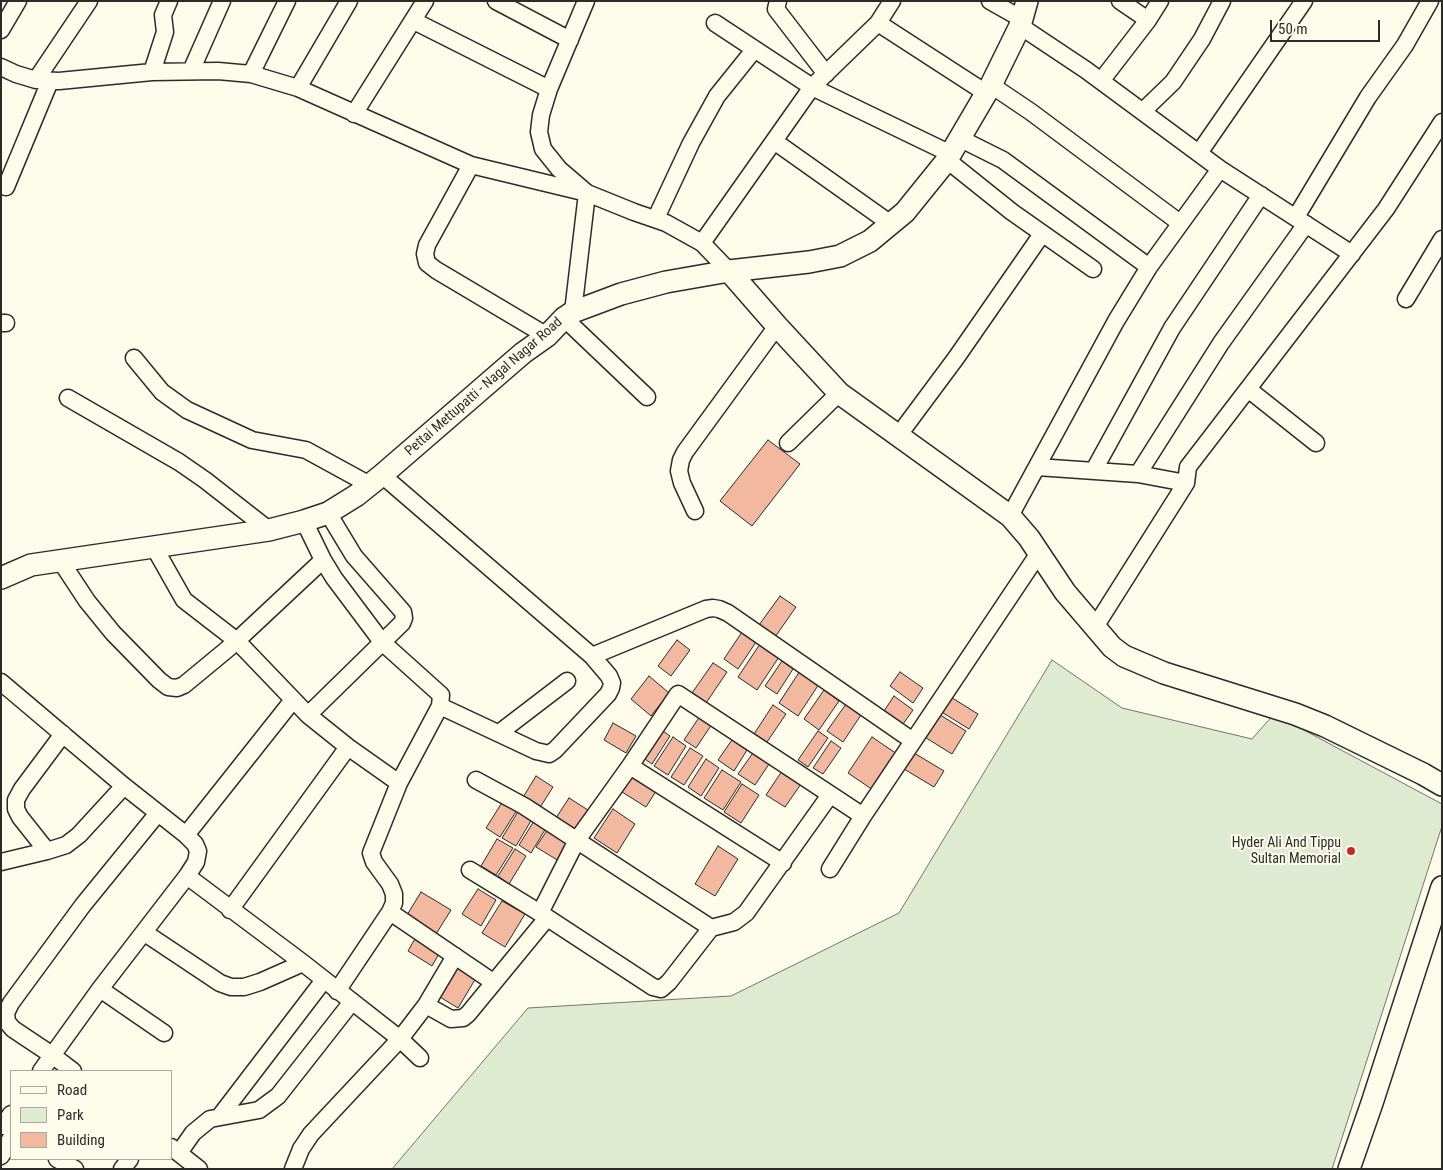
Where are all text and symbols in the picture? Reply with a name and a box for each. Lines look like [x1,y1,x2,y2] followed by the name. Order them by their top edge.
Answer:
[1273,10,1383,42] scale bar
[1278,20,1308,38] text: 50 m
[402,314,566,460] street label: Pettai Mettupatti - Nagal Nagar Road
[1232,835,1341,868] place label: Hyder Ali And Tippu Sultan Memorial
[1345,845,1357,857] marker: Hyder Ali And Tippu Sultan Memorial
[10,1070,172,1160] legend
[57,1081,87,1099] text: Road
[57,1106,84,1124] text: Park
[57,1131,105,1149] text: Building

